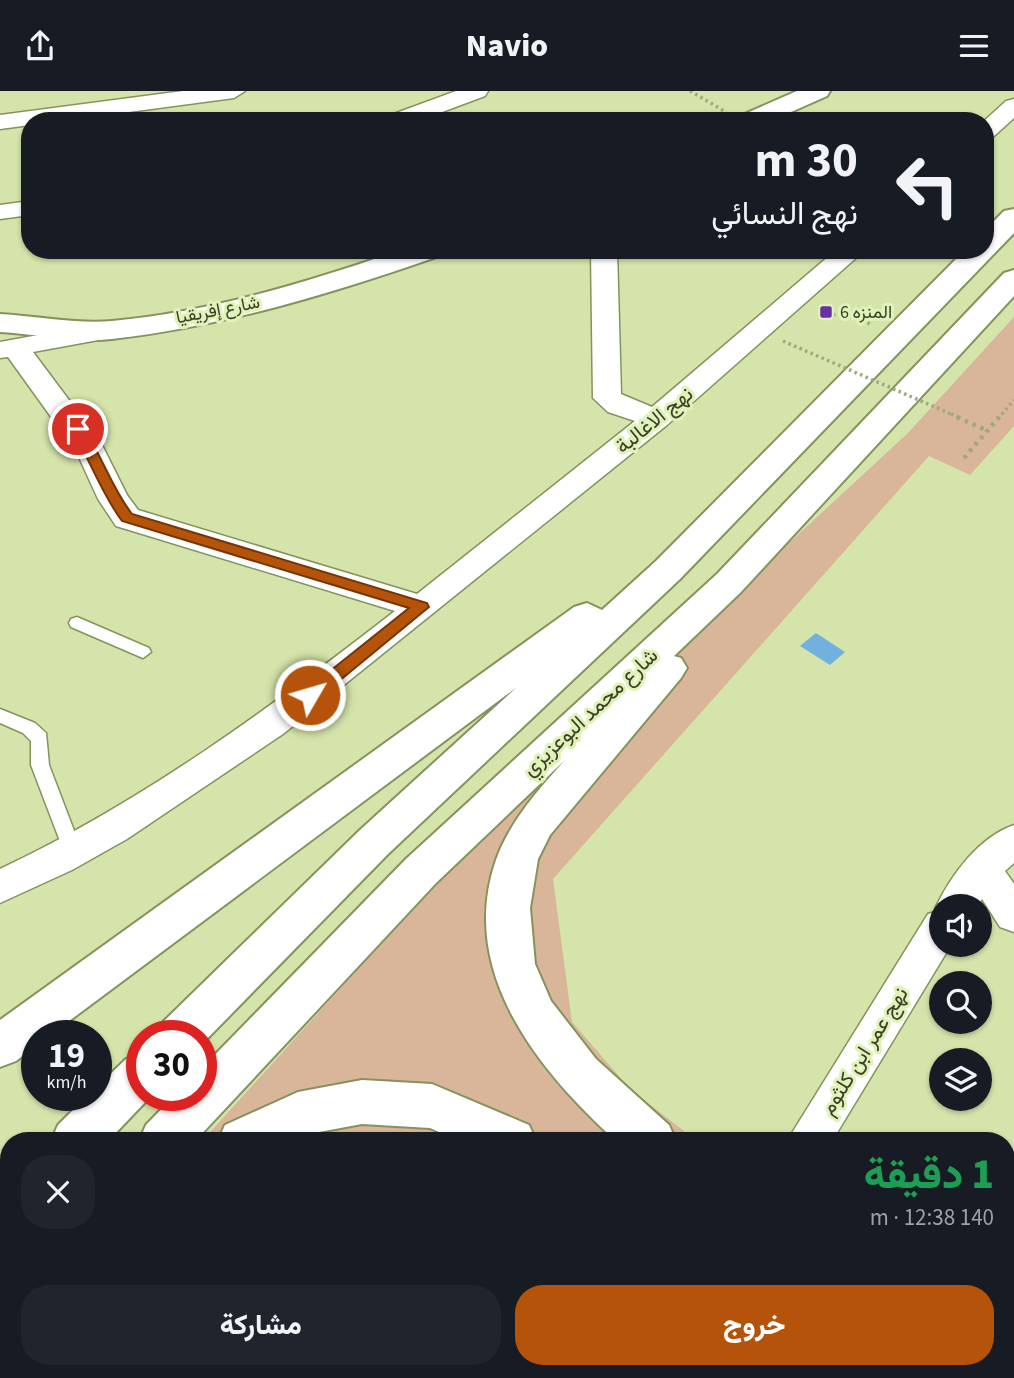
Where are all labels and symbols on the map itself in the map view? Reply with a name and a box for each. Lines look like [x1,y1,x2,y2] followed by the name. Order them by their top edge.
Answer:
[174,290,262,330] street label: شارع إفريقيا
[840,300,892,325] place label: المنزه 6
[818,304,834,320] marker: المنزه 6
[609,379,699,461] street label: نهج الاغالبة
[48,399,108,459] pin
[515,641,666,785] street label: شارع محمد البوعزيزي
[273,658,347,732] position arrow
[813,981,915,1121] street label: نهج عمر ابن كلثوم
[126,1020,217,1111] speed limit sign: 30

